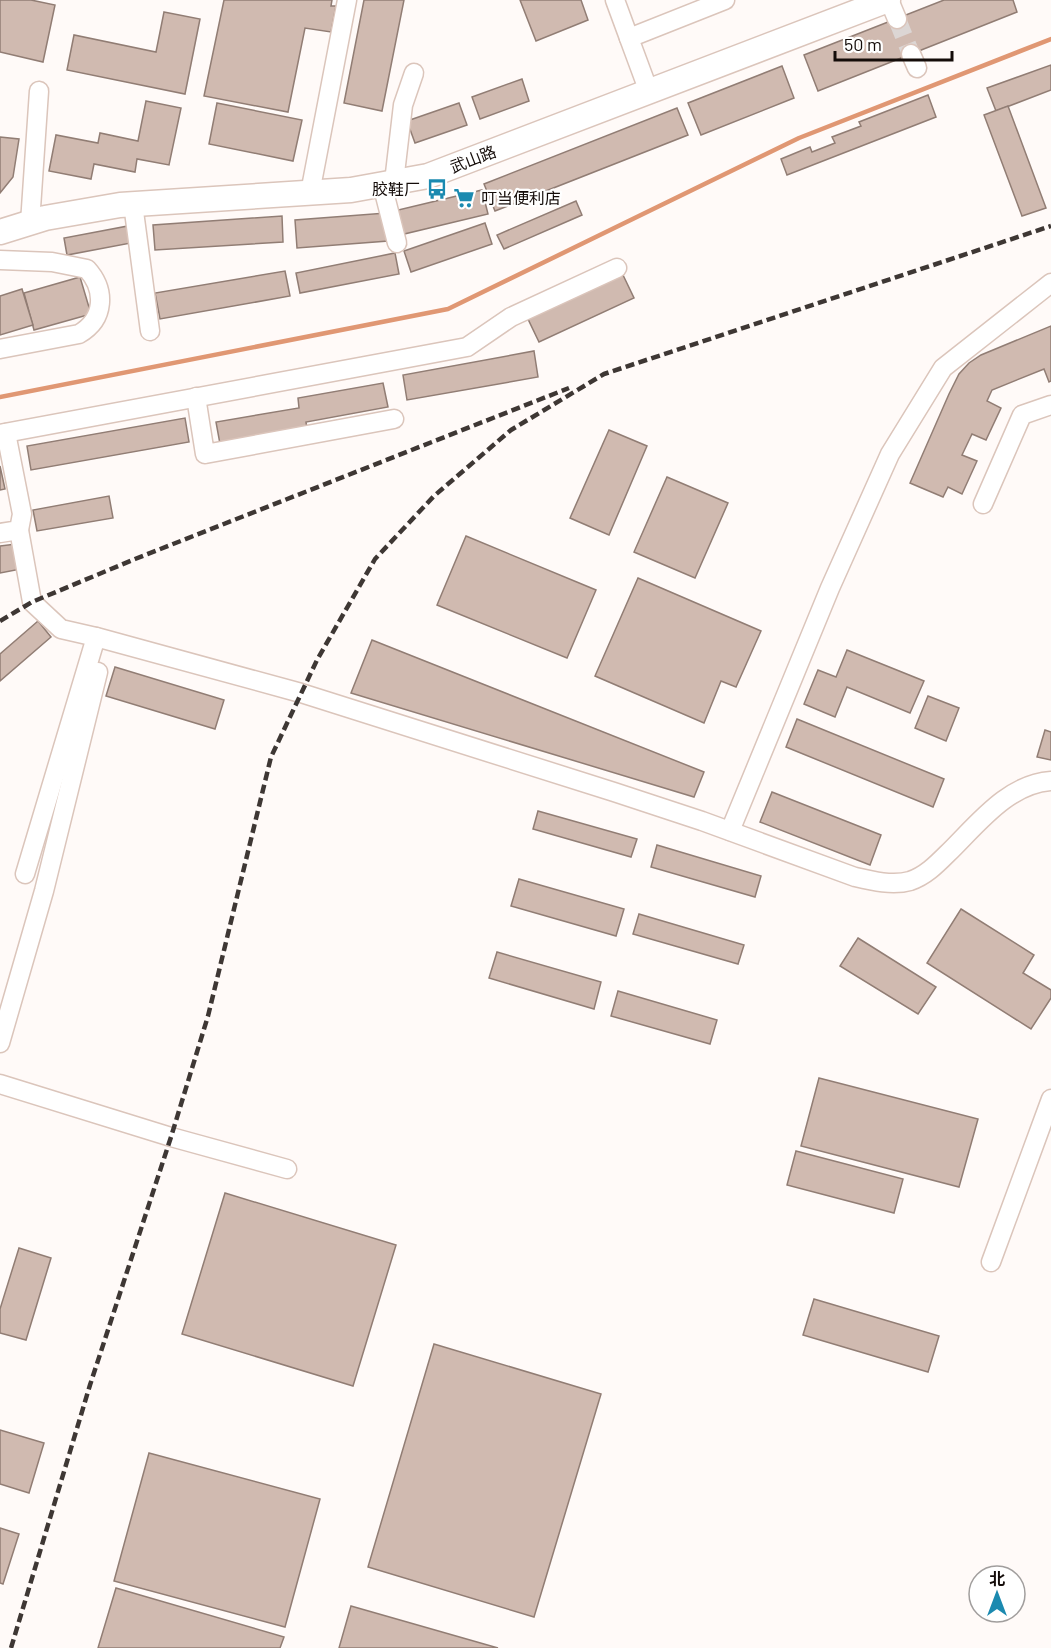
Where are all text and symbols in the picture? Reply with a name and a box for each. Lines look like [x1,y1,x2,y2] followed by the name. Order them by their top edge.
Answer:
[835,24,952,62] scale bar
[844,33,882,55] text: 50 m
[447,141,499,176] street label: 武山路
[425,177,449,201] bus stop icon: 胶鞋厂
[372,179,420,198] place label: 胶鞋厂
[452,186,476,210] supermarket icon: 叮当便利店
[481,188,561,207] place label: 叮当便利店
[967,1564,1027,1624] north arrow
[989,1569,1005,1588] text: 北

